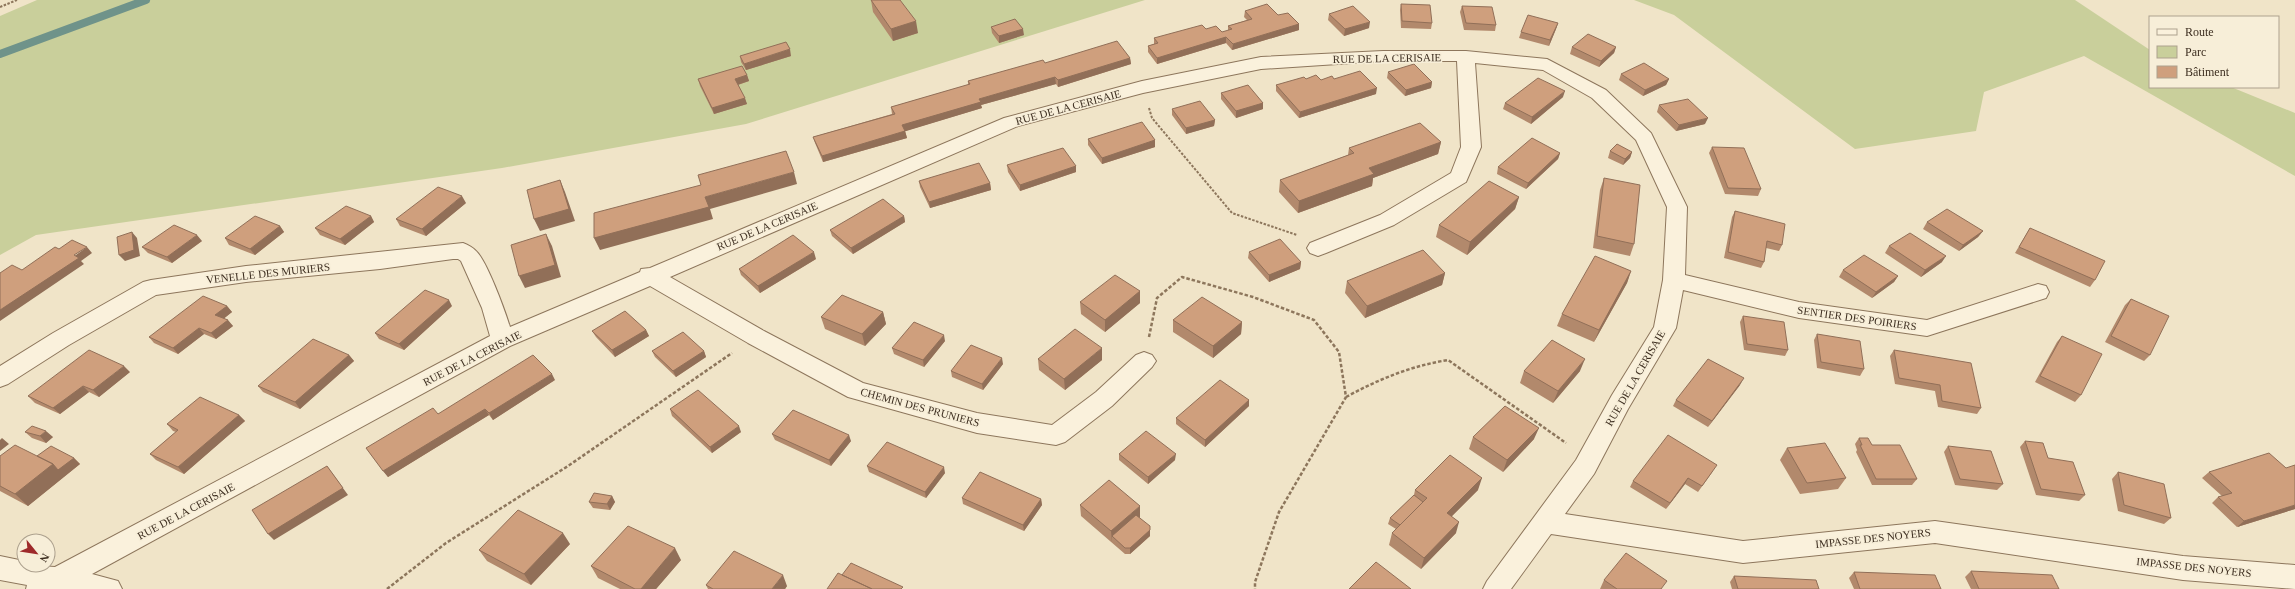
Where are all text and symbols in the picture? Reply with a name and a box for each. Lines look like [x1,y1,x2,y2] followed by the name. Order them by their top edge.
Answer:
[2149,16,2279,88] legend
[2185,25,2214,39] text: Route
[2185,45,2206,59] text: Parc
[1333,51,1442,65] street label: RUE DE LA CERISAIE
[2185,65,2230,79] text: Bâtiment
[1014,87,1122,127] street label: RUE DE LA CERISAIE
[715,199,820,253] street label: RUE DE LA CERISAIE
[205,261,331,285] street label: VENELLE DES MURIERS
[1797,304,1917,332] street label: SENTIER DES POIRIERS
[421,328,523,388] street label: RUE DE LA CERISAIE
[1603,328,1667,428] street label: RUE DE LA CERISAIE
[859,385,981,429] street label: CHEMIN DES PRUNIERS
[135,480,237,542] street label: RUE DE LA CERISAIE
[1815,526,1931,550] street label: IMPASSE DES NOYERS
[16,533,56,573] north arrow
[37,552,52,564] text: N
[2136,555,2252,579] street label: IMPASSE DES NOYERS

